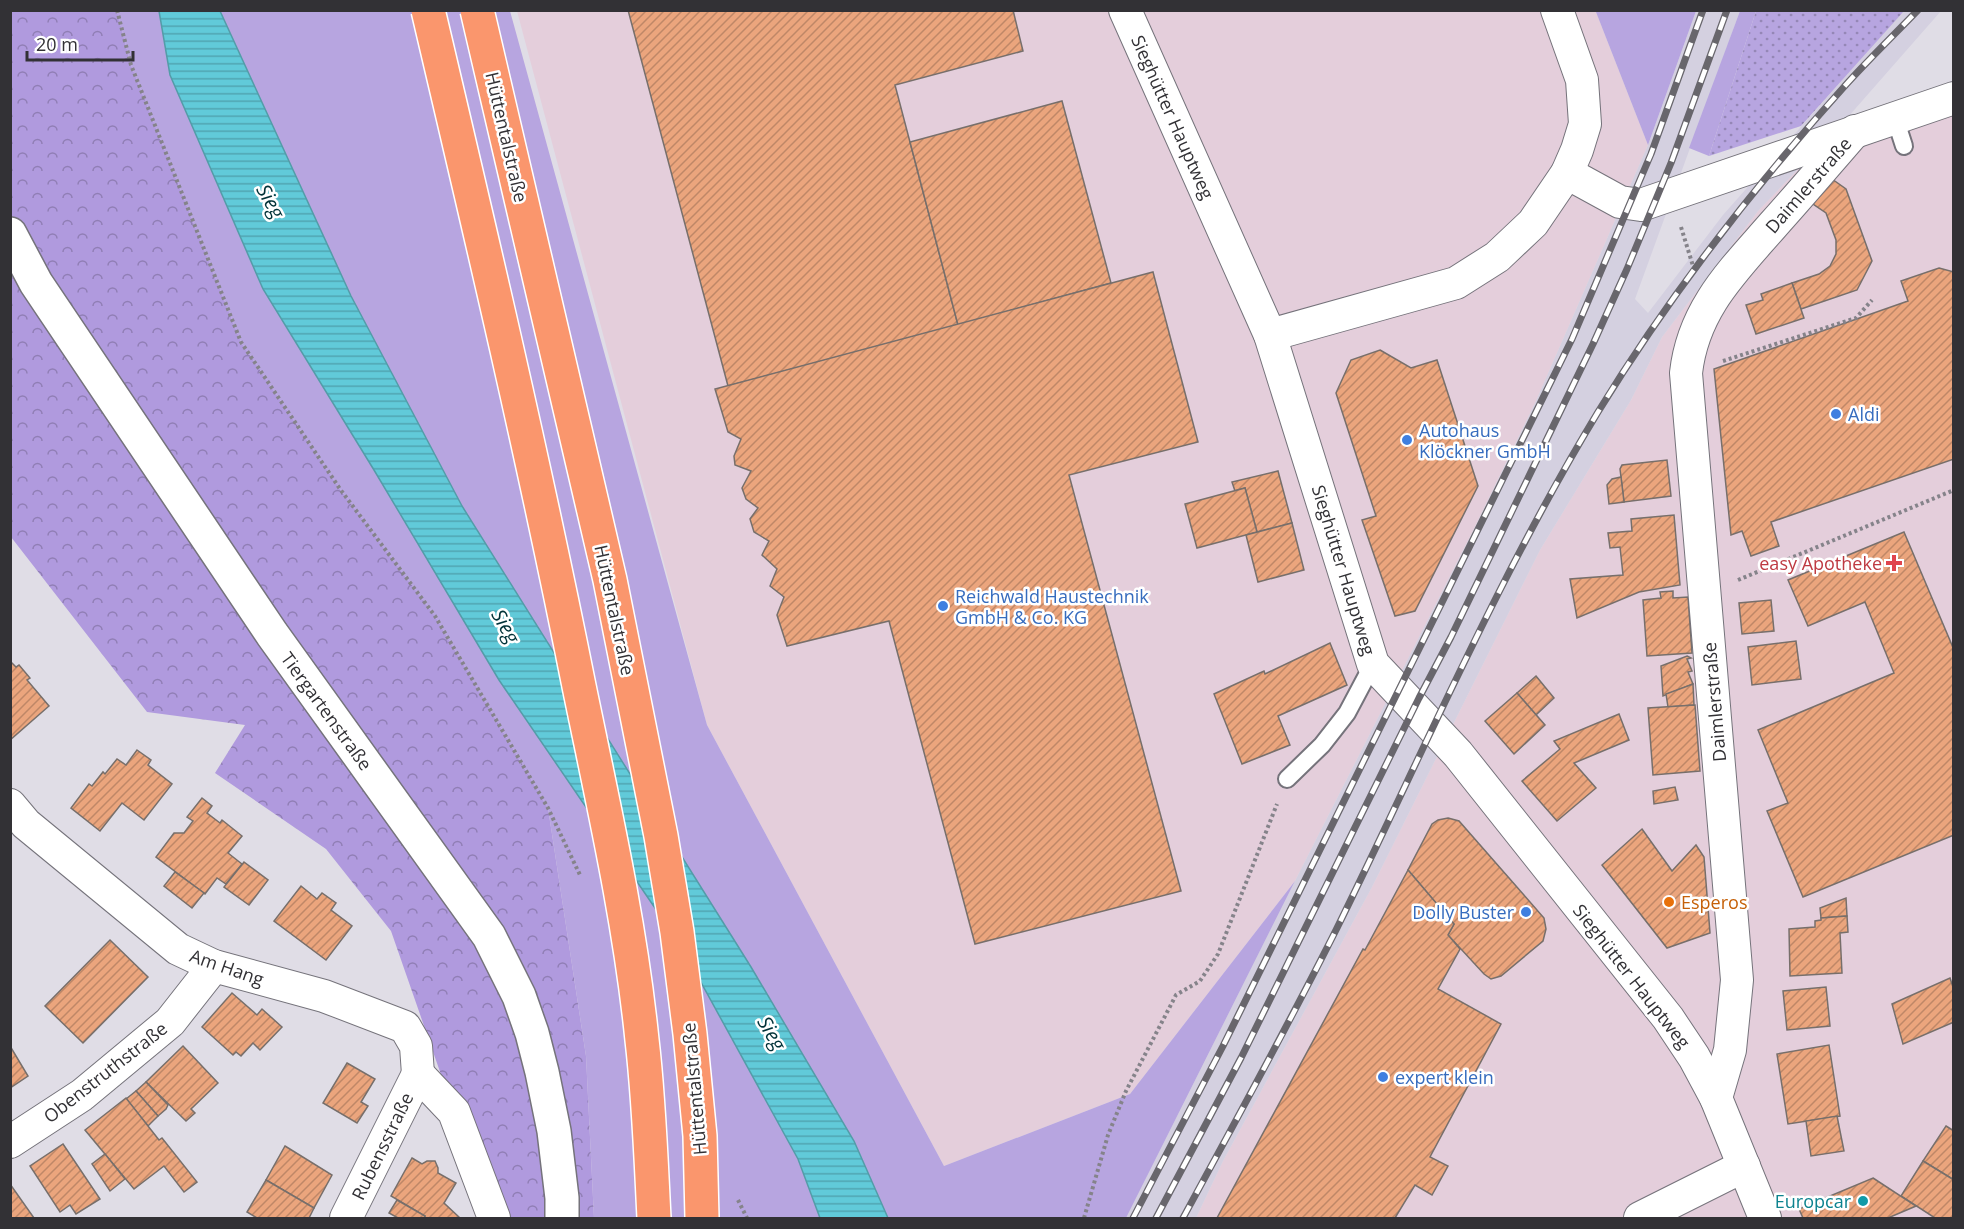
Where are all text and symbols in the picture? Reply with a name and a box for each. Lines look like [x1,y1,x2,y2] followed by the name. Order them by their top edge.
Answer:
[27,24,134,62] scale bar
[1126,31,1220,203] street label: Sieghütter Hauptweg
[36,32,78,56] text: 20 m
[480,70,534,204] street label: Hüttentalstraße
[1760,132,1856,238] street label: Daimlerstraße
[251,179,292,224] water label: Sieg
[1848,402,1879,426] place label: Aldi
[1829,407,1843,421] marker: Aldi
[1419,418,1551,463] place label: Autohaus Klöckner GmbH
[1400,433,1414,447] marker: Autohaus Klöckner GmbH
[1307,482,1381,658] street label: Sieghütter Hauptweg
[589,542,641,678] street label: Hüttentalstraße
[1759,551,1882,575] place label: easy Apotheke
[1887,556,1901,570] marker: easy Apotheke
[955,584,1149,629] place label: Reichwald Haustechnik GmbH & Co. KG
[936,599,950,613] marker: Reichwald Haustechnik GmbH & Co. KG
[486,604,527,649] water label: Sieg
[1697,641,1731,763] street label: Daimlerstraße
[276,647,378,775] street label: Tiergartenstraße
[1681,890,1747,914] place label: Esperos
[1662,895,1676,909] marker: Esperos
[1568,899,1696,1053] street label: Sieghütter Hauptweg
[1412,900,1515,924] place label: Dolly Buster
[1519,905,1533,919] marker: Dolly Buster
[187,943,267,991] street label: Am Hang
[751,1011,793,1056] water label: Sieg
[38,1016,172,1128] street label: Obenstruthstraße
[676,1022,712,1156] street label: Hüttentalstraße
[1395,1065,1494,1089] place label: expert klein
[1376,1070,1390,1084] marker: expert klein
[346,1088,418,1204] street label: Rubensstraße
[1775,1189,1852,1213] place label: Europcar
[1856,1194,1870,1208] marker: Europcar

